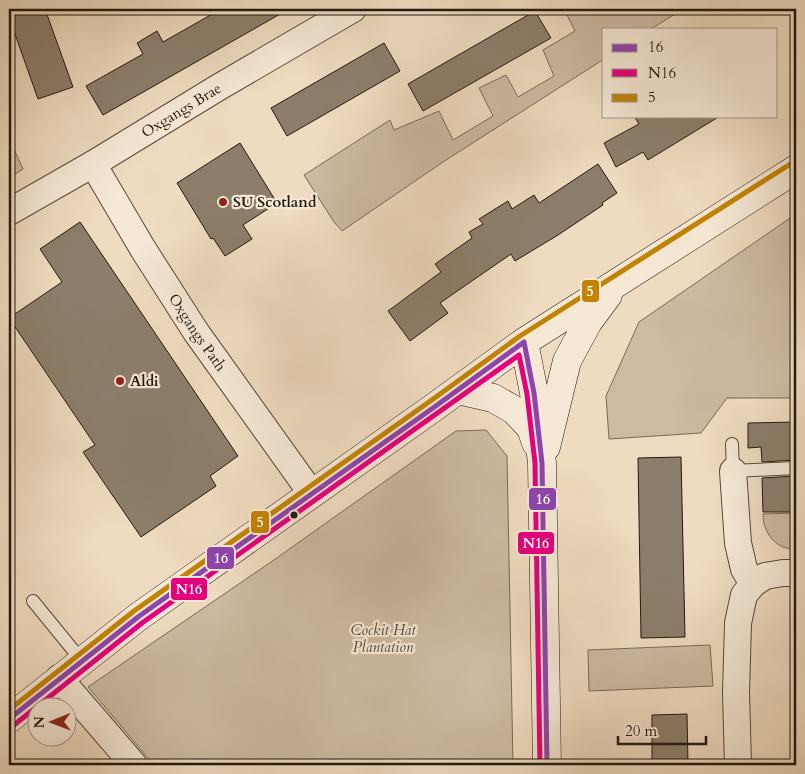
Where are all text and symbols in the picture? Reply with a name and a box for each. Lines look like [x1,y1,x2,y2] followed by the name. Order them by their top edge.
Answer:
[602,28,778,118] legend
[648,37,664,57] text: 16
[648,63,676,83] text: N16
[137,78,225,142] street label: Oxgangs Brae
[648,87,656,107] text: 5
[233,192,317,212] place label: SU Scotland
[217,196,229,208] marker: SU Scotland
[581,279,600,303] line badge: 5
[586,282,594,301] text: 5
[164,290,231,376] street label: Oxgangs Path
[130,371,159,391] place label: Aldi
[114,375,126,387] marker: Aldi
[528,487,557,511] line badge: 16
[536,490,550,509] text: 16
[250,510,270,534] line badge: 5
[289,510,299,520] unlabelled marker
[256,513,264,532] text: 5
[517,531,555,555] line badge: N16
[523,534,549,553] text: N16
[206,546,235,570] line badge: 16
[214,549,228,568] text: 16
[170,577,208,601] line badge: N16
[176,580,202,599] text: N16
[350,620,416,657] park label: Cockit Hat Plantation
[28,696,78,746] north arrow
[618,714,705,746] scale bar
[30,716,49,728] text: N
[625,721,657,741] text: 20 m

